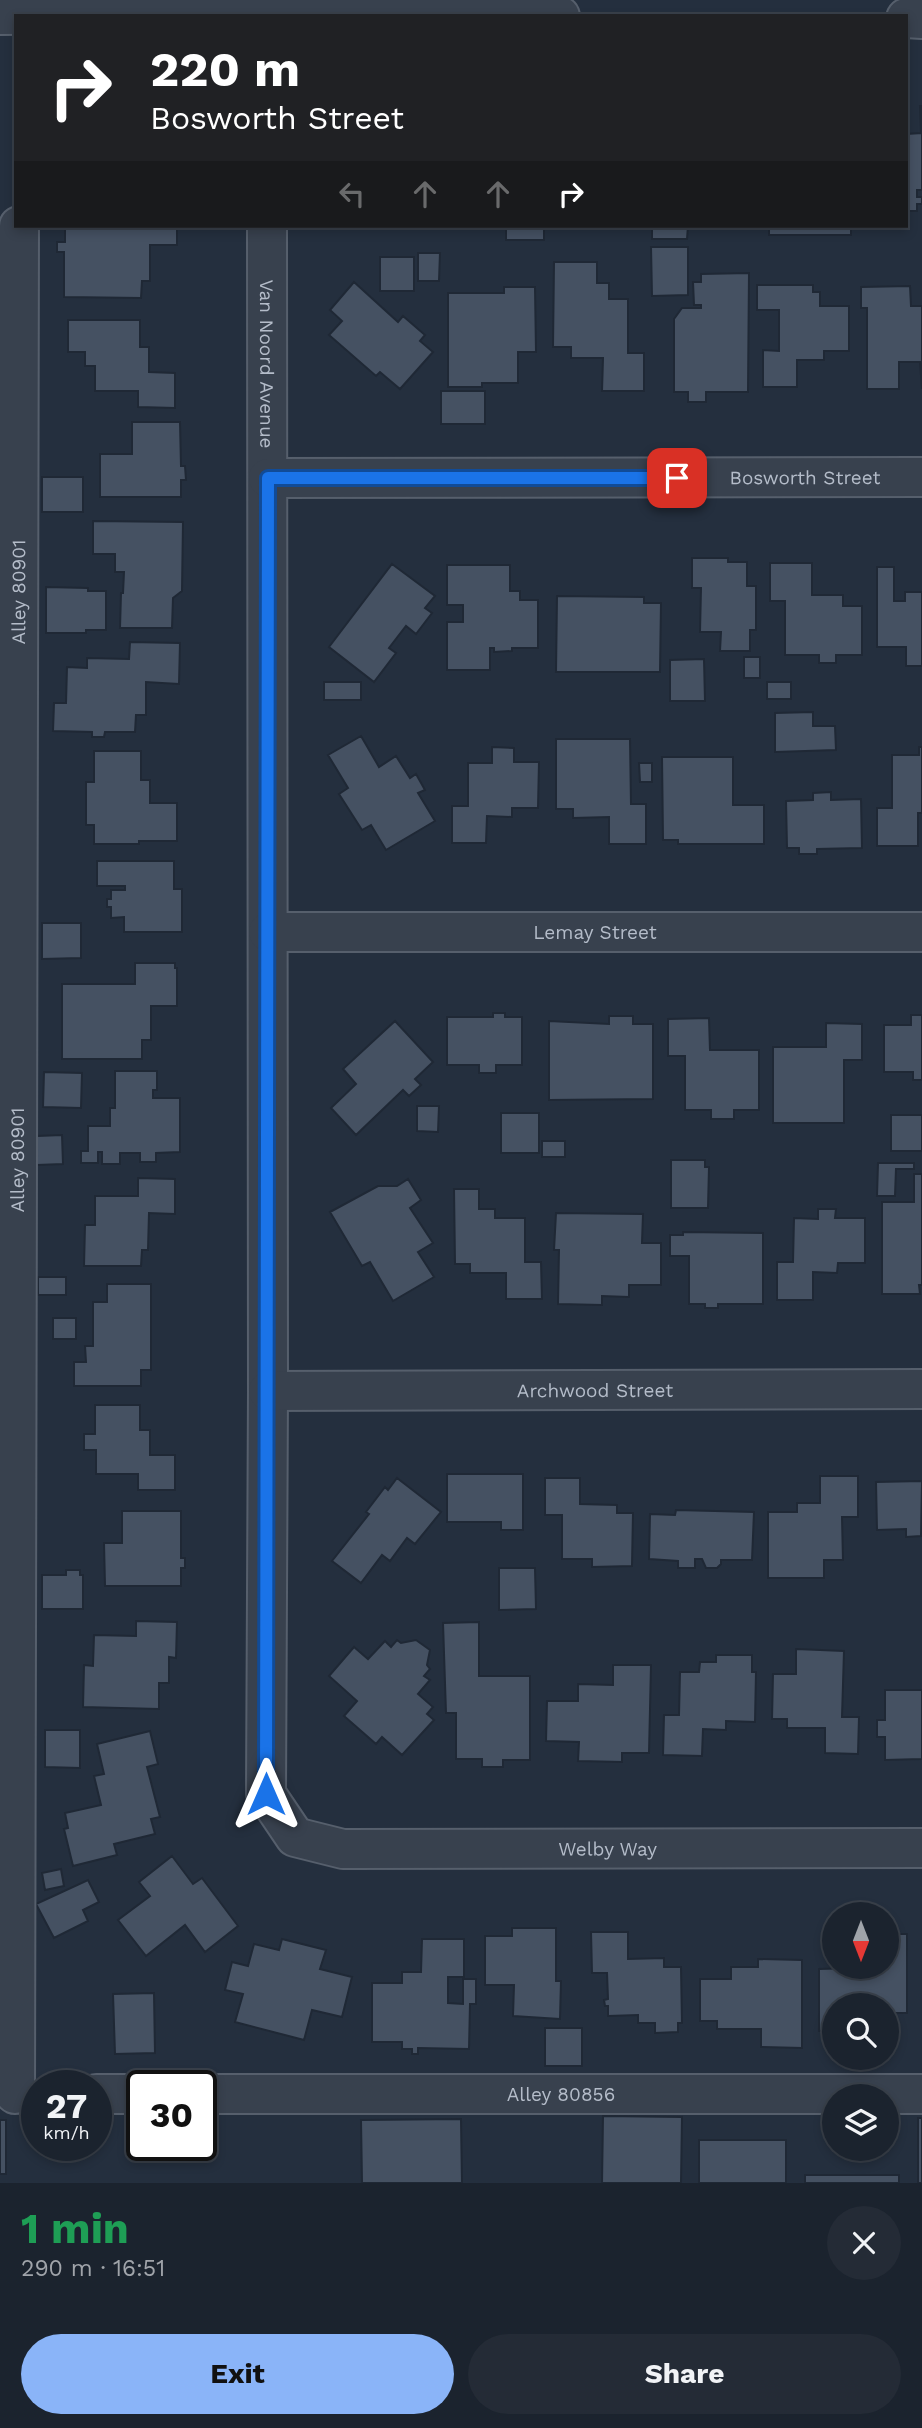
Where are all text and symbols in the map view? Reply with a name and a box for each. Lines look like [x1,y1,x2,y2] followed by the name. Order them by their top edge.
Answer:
[150,40,300,98] text: 220 m
[35,42,126,133] icon: right
[150,99,404,137] text: Bosworth Street
[333,175,371,213] icon: left
[406,175,444,213] icon: ahead
[479,175,517,213] icon: ahead
[552,175,590,213] icon: right
[255,279,278,449] street label: Van Noord Avenue
[647,448,707,508] pin
[658,459,696,497] icon: arrive
[730,466,881,489] street label: Bosworth Street
[7,539,30,645] street label: Alley 80901
[533,921,657,944] street label: Lemay Street
[6,1107,29,1213] street label: Alley 80901
[517,1379,673,1402] street label: Archwood Street
[229,1757,303,1831] position arrow
[558,1837,657,1861] street label: Welby Way
[822,1902,900,1979] north arrow
[822,1902,899,2161] map controls
[822,1993,899,2070] button: search
[126,2070,217,2161] speed limit sign: 30
[507,2083,615,2106] street label: Alley 80856
[822,2084,899,2161] button: layers
[46,2085,87,2127] text: 27
[43,2122,90,2143] text: km/h
[21,2204,129,2253] text: 1 min
[827,2206,901,2280] button: close
[21,2255,165,2282] text: 290 m · 16:51
[21,2334,454,2414] button: Exit
[468,2334,901,2414] button: Share

